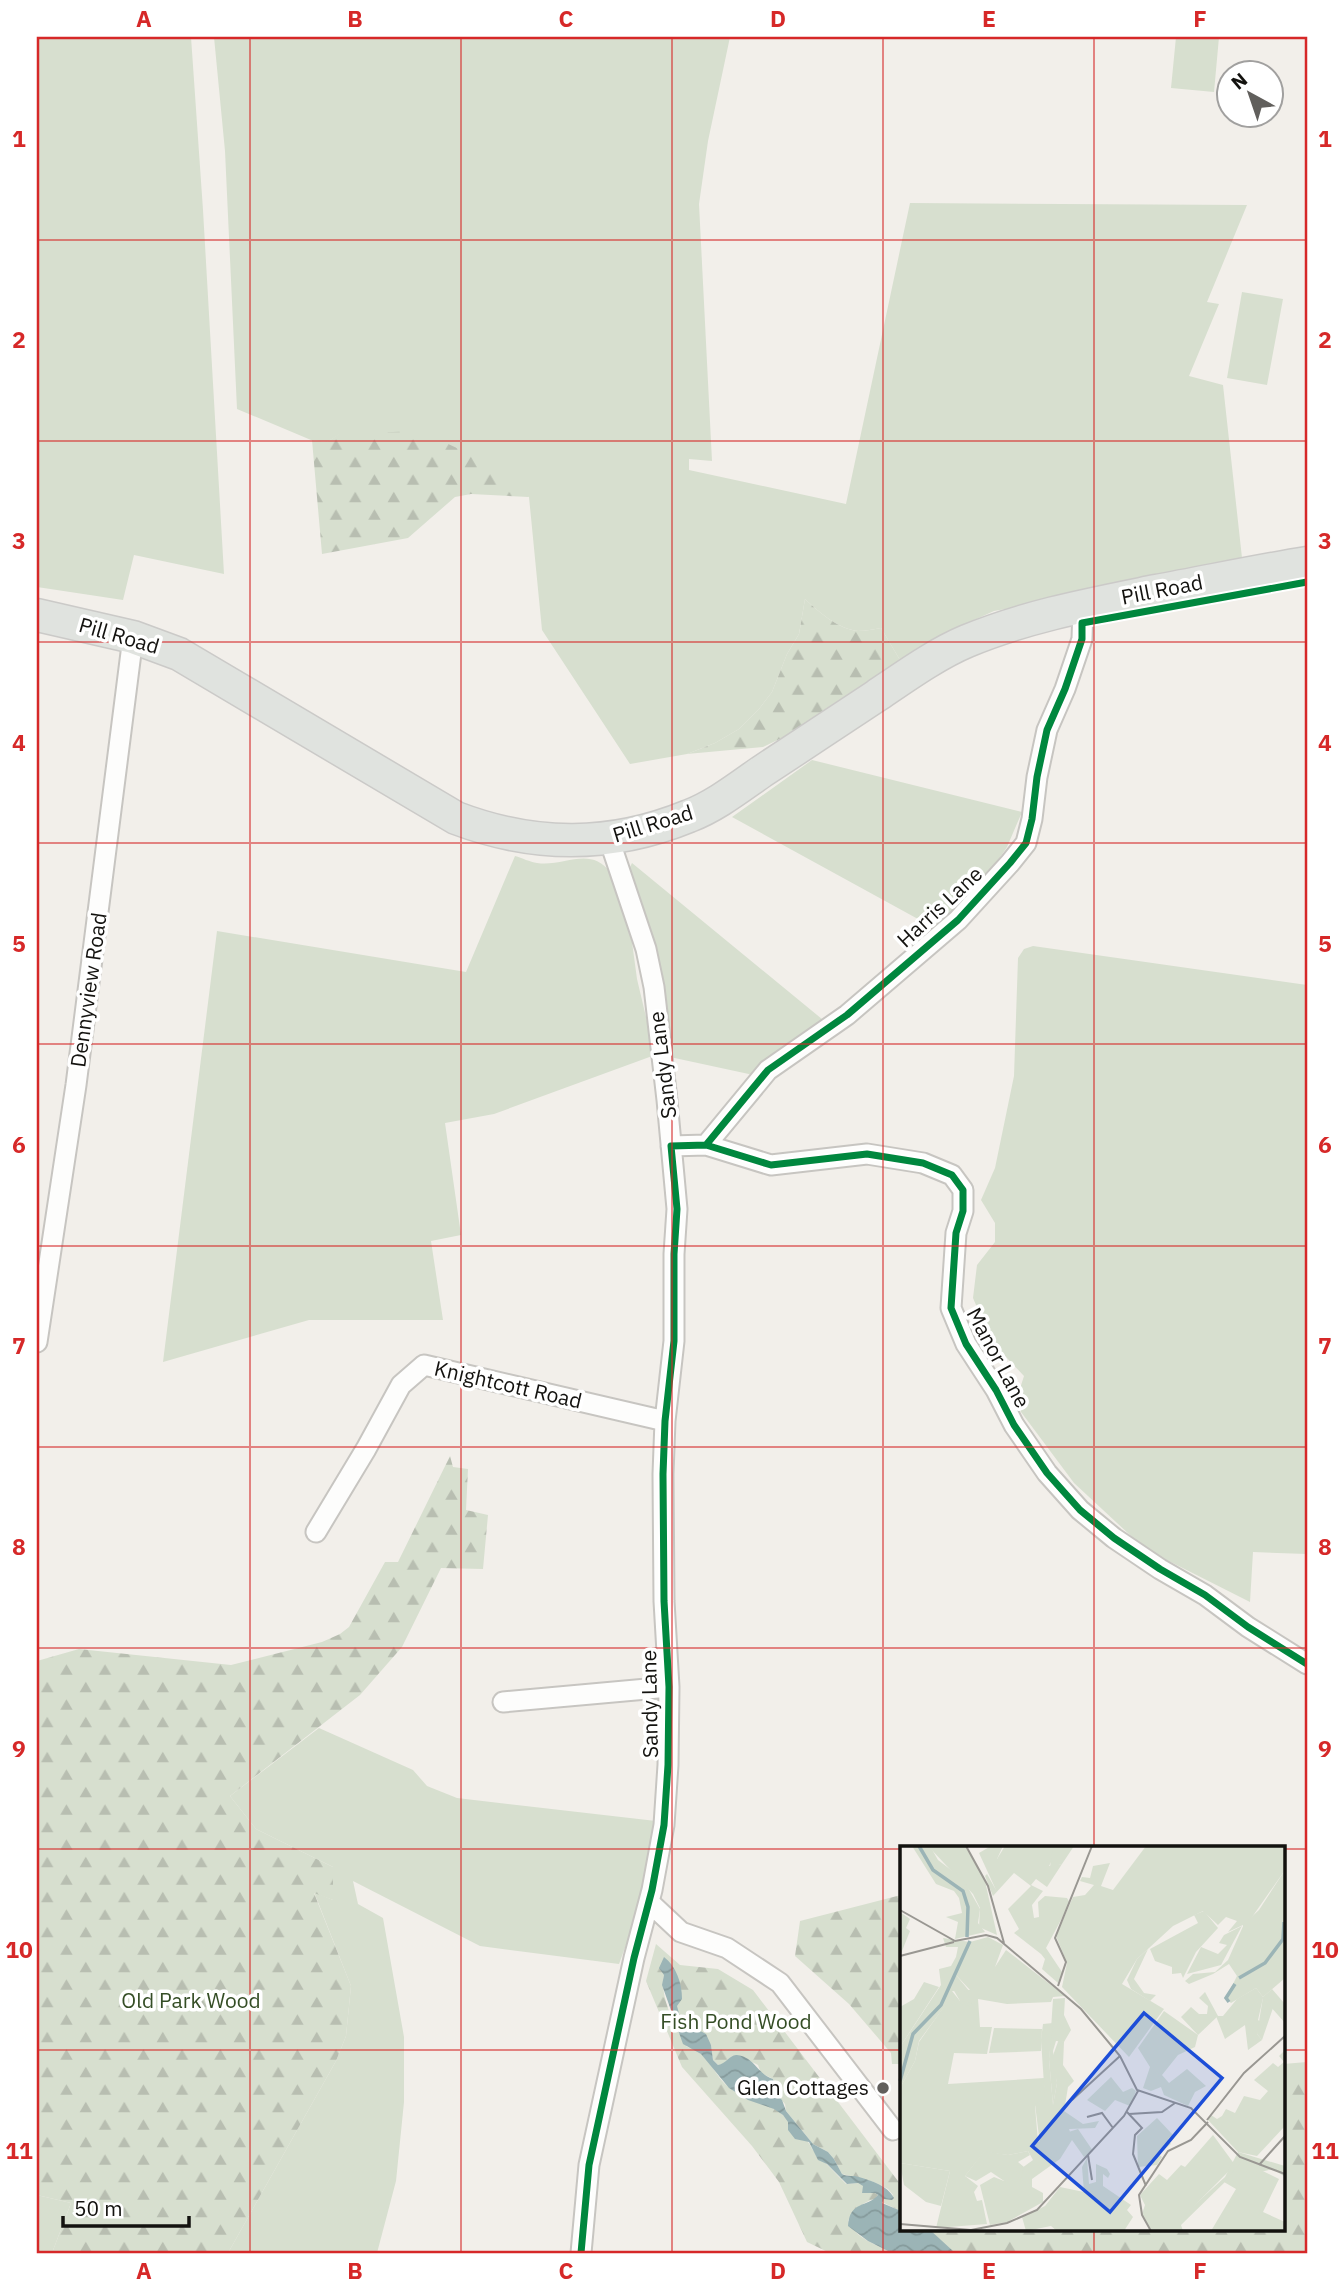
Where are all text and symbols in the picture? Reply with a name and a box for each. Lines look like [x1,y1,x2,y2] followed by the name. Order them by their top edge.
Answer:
[136,3,152,33] text: A
[347,3,363,33] text: B
[559,3,574,33] text: C
[770,3,786,33] text: D
[982,3,996,33] text: E
[1193,3,1207,33] text: F
[1214,60,1284,130] north arrow
[1226,67,1252,95] text: N
[12,123,26,153] text: 1
[1318,123,1332,153] text: 1
[12,324,26,354] text: 2
[1318,324,1332,354] text: 2
[12,525,26,555] text: 3
[1318,525,1332,555] text: 3
[1119,567,1205,611] street label: Pill Road
[76,610,163,660] street label: Pill Road
[12,727,26,757] text: 4
[1318,727,1332,757] text: 4
[609,798,696,848] street label: Pill Road
[891,860,988,953] street label: Harris Lane
[63,911,113,1069] street label: Dennyview Road
[12,928,26,958] text: 5
[1318,928,1332,958] text: 5
[642,1010,682,1120] street label: Sandy Lane
[12,1129,26,1159] text: 6
[1318,1129,1332,1159] text: 6
[961,1302,1037,1413] street label: Manor Lane
[12,1330,26,1360] text: 7
[1318,1330,1332,1360] text: 7
[432,1353,585,1415] street label: Knightcott Road
[12,1531,26,1561] text: 8
[1318,1531,1332,1561] text: 8
[634,1650,664,1758] street label: Sandy Lane
[12,1733,26,1763] text: 9
[1318,1733,1332,1763] text: 9
[900,1846,1284,2230] inset map
[5,1934,33,1964] text: 10
[1311,1934,1339,1964] text: 10
[121,1986,261,2014] park label: Old Park Wood
[660,2007,812,2035] park label: Fish Pond Wood
[737,2073,869,2101] place label: Glen Cottages
[875,2080,891,2096] marker: Glen Cottages
[5,2135,33,2165] text: 11
[1311,2135,1339,2165] text: 11
[63,2185,189,2229] scale bar
[74,2194,123,2222] text: 50 m
[136,2255,152,2285] text: A
[347,2255,363,2285] text: B
[559,2255,574,2285] text: C
[770,2255,786,2285] text: D
[982,2255,996,2285] text: E
[1193,2255,1207,2285] text: F

